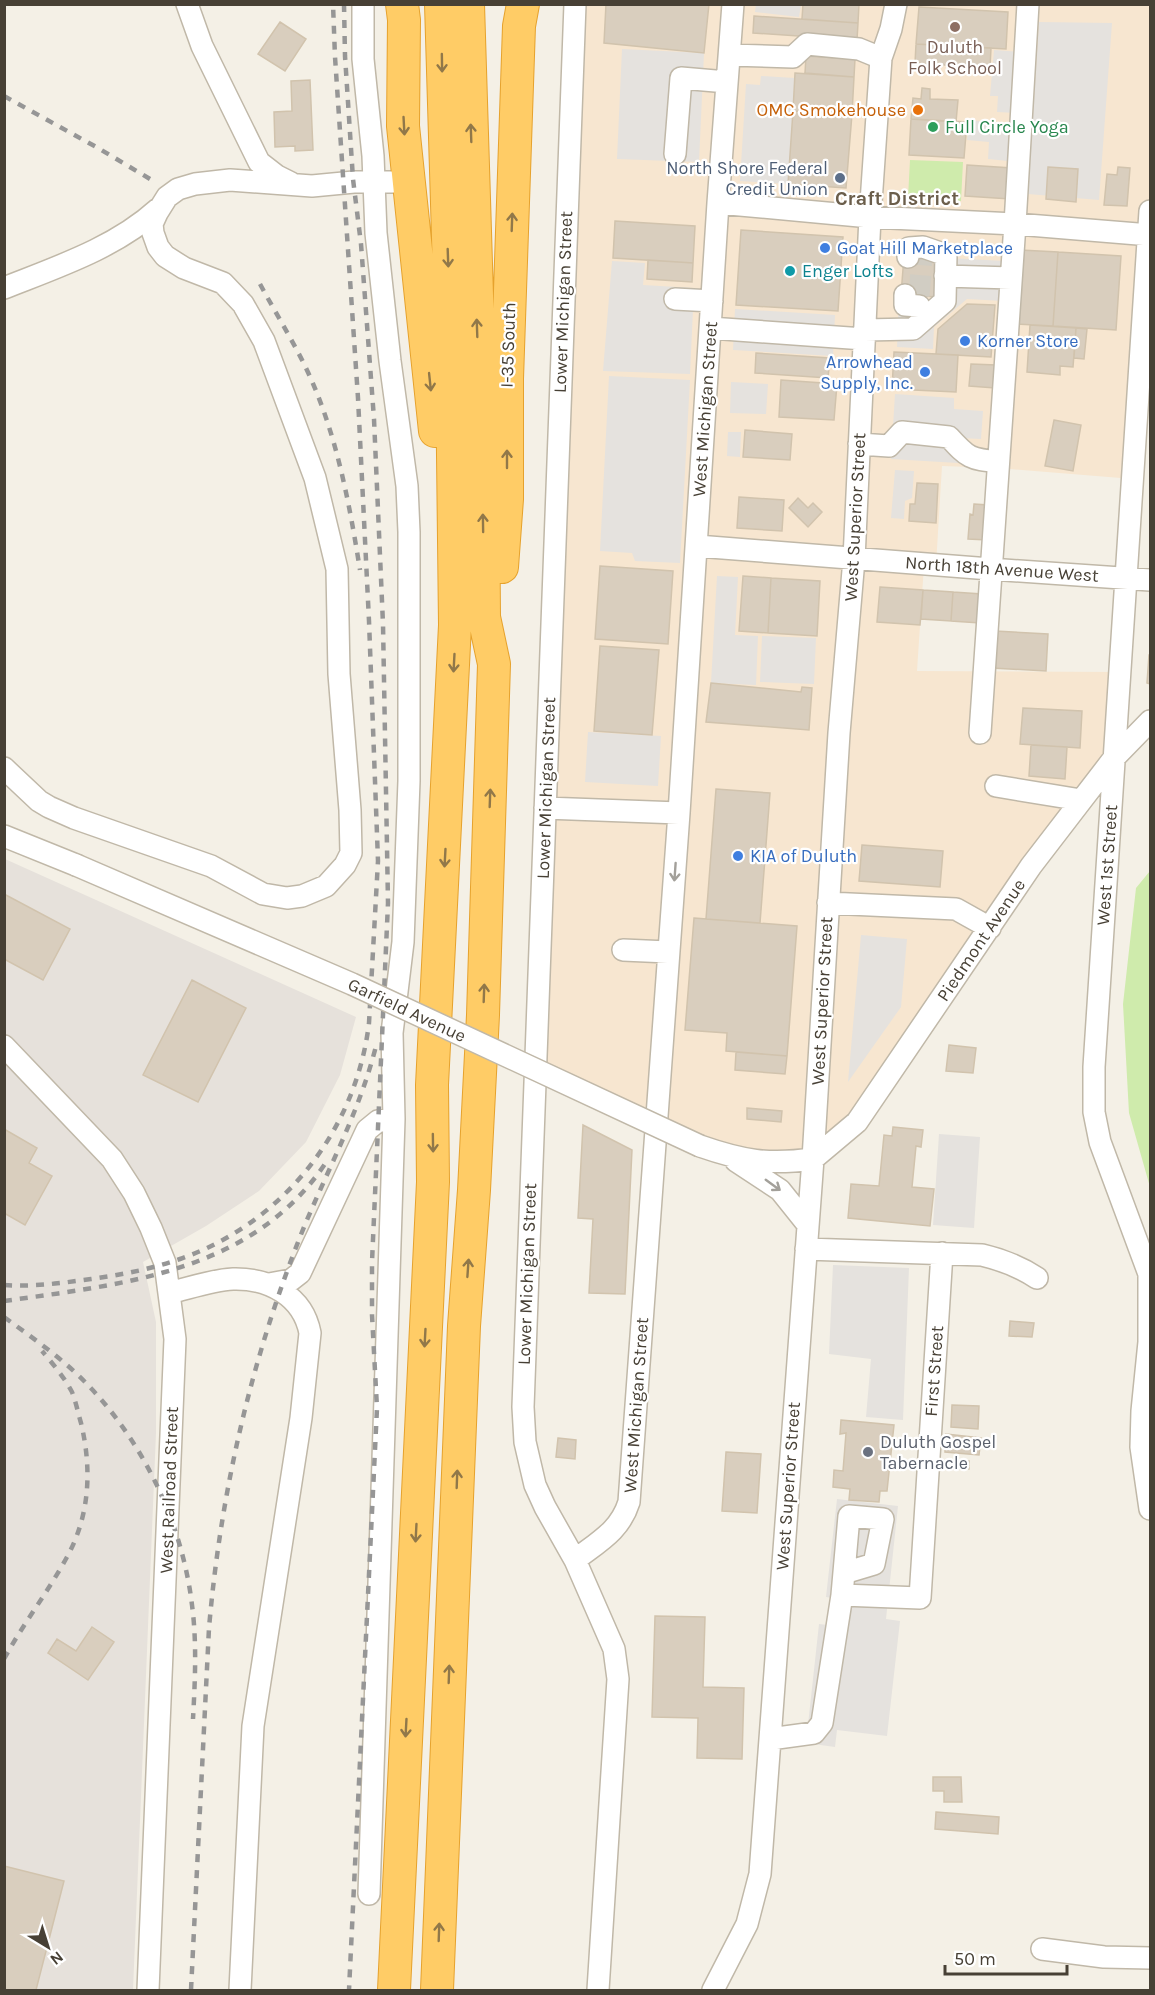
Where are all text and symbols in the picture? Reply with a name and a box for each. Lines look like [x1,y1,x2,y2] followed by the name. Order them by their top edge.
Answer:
[948,20,962,34] marker: Duluth Folk School
[908,36,1002,79] place label: Duluth Folk School
[436,52,448,72] one-way arrow
[757,99,906,121] place label: OMC Smokehouse
[911,103,925,117] marker: OMC Smokehouse
[398,115,409,135] one-way arrow
[945,116,1069,138] place label: Full Circle Yoga
[926,120,940,134] marker: Full Circle Yoga
[465,123,477,143] one-way arrow
[666,157,828,200] place label: North Shore Federal Credit Union
[833,171,847,185] marker: North Shore Federal Credit Union
[835,187,959,210] district label: Craft District
[549,210,577,393] street label: Lower Michigan Street
[507,213,518,233] one-way arrow
[837,237,1013,259] place label: Goat Hill Marketplace
[818,241,832,255] marker: Goat Hill Marketplace
[442,247,453,267] one-way arrow
[802,260,894,282] place label: Enger Lofts
[783,264,797,278] marker: Enger Lofts
[496,302,520,388] street label: I-35 South
[472,318,483,338] one-way arrow
[688,320,722,498] street label: West Michigan Street
[977,330,1078,352] place label: Korner Store
[958,334,972,348] marker: Korner Store
[820,351,913,394] place label: Arrowhead Supply, Inc.
[918,365,932,379] marker: Arrowhead Supply, Inc.
[424,372,435,392] one-way arrow
[840,432,870,602] street label: West Superior Street
[501,450,513,470] one-way arrow
[477,513,489,533] one-way arrow
[904,551,1100,587] street label: North 18th Avenue West
[448,652,459,672] one-way arrow
[532,696,560,879] street label: Lower Michigan Street
[484,788,496,808] one-way arrow
[1092,804,1122,926] street label: West 1st Street
[750,845,857,867] place label: KIA of Duluth
[439,847,450,867] one-way arrow
[731,849,745,863] marker: KIA of Duluth
[669,861,680,881] one-way arrow
[932,875,1030,1005] street label: Piedmont Avenue
[807,916,837,1086] street label: West Superior Street
[344,973,470,1047] street label: Garfield Avenue
[478,983,490,1003] one-way arrow
[427,1133,438,1153] one-way arrow
[764,1179,780,1192] one-way arrow
[513,1182,541,1365] street label: Lower Michigan Street
[463,1258,474,1278] one-way arrow
[619,1316,653,1494] street label: West Michigan Street
[920,1325,948,1417] street label: First Street
[420,1328,431,1348] one-way arrow
[771,1401,805,1571] street label: West Superior Street
[155,1406,183,1574] street label: West Railroad Street
[880,1431,996,1474] place label: Duluth Gospel Tabernacle
[861,1445,875,1459] marker: Duluth Gospel Tabernacle
[452,1470,463,1490] one-way arrow
[410,1522,421,1542] one-way arrow
[444,1665,455,1685] one-way arrow
[401,1717,412,1737] one-way arrow
[18,1917,78,1977] north arrow
[433,1923,445,1943] one-way arrow
[945,1938,1066,1976] scale bar
[47,1947,67,1969] text: N
[954,1948,996,1970] text: 50 m

